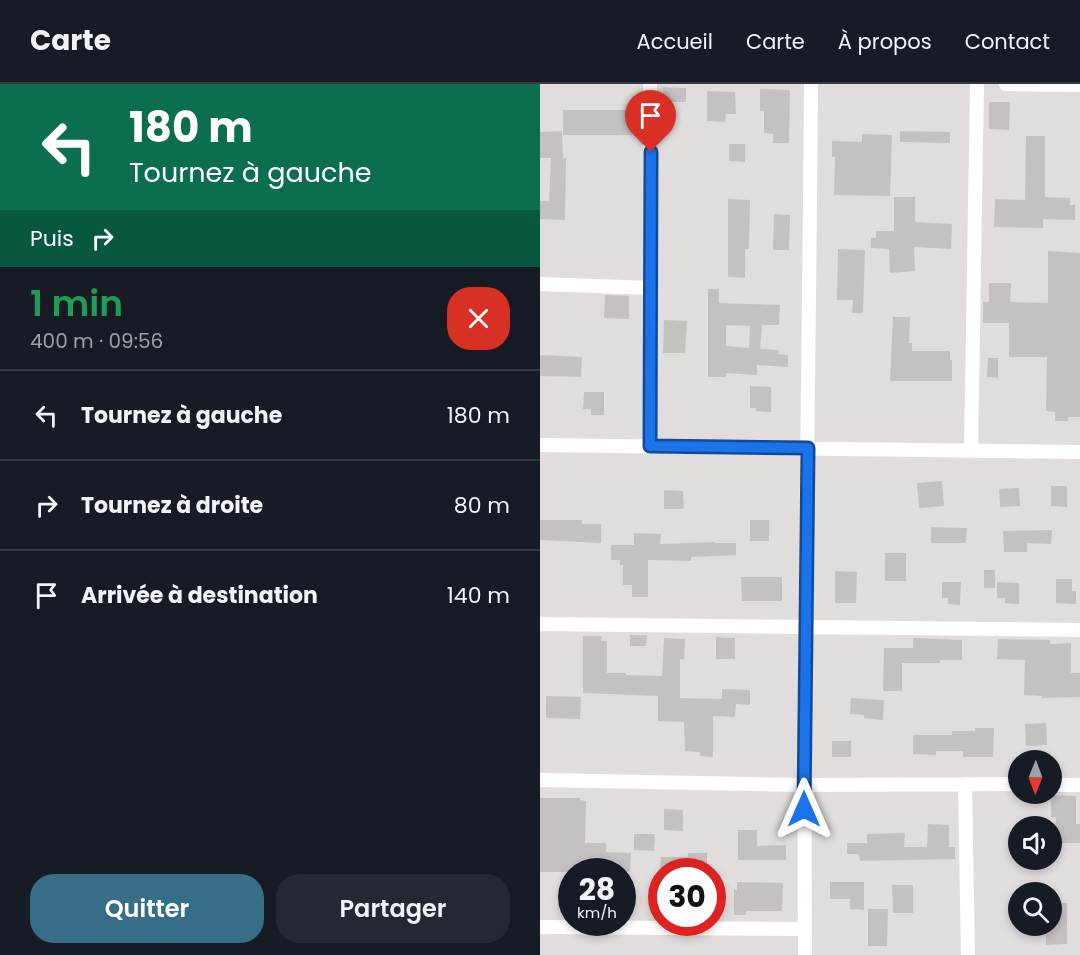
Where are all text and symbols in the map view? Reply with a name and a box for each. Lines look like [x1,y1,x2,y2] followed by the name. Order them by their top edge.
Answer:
[30,21,111,60] text: Carte
[636,27,713,56] text: Accueil
[746,27,805,56] text: Carte
[838,27,932,56] text: À propos
[965,27,1050,56] text: Contact
[625,90,676,152] pin
[129,98,253,157] text: 180 m
[634,99,667,132] icon: arrive
[30,108,108,186] icon: left
[129,154,371,191] text: Tournez à gauche
[86,222,119,255] icon: right
[30,223,74,254] text: Puis
[30,278,123,329] text: 1 min
[447,287,510,350] button: close
[30,327,163,355] text: 400 m · 09:56
[30,399,63,432] icon: left
[81,400,282,431] text: Tournez à gauche
[447,400,510,431] text: 180 m
[30,489,63,522] icon: right
[81,490,263,521] text: Tournez à droite
[454,490,510,521] text: 80 m
[30,579,63,612] icon: arrive
[81,580,318,611] text: Arrivée à destination
[447,580,510,611] text: 140 m
[1008,750,1062,804] north arrow
[1008,750,1062,936] map controls
[772,777,836,841] position arrow
[1008,816,1062,870] button: sound
[648,858,726,936] speed limit sign: 30
[579,868,615,911] text: 28
[30,874,264,943] button: Quitter
[276,874,510,943] button: Partager
[1008,882,1062,936] button: search
[577,902,617,923] text: km/h

